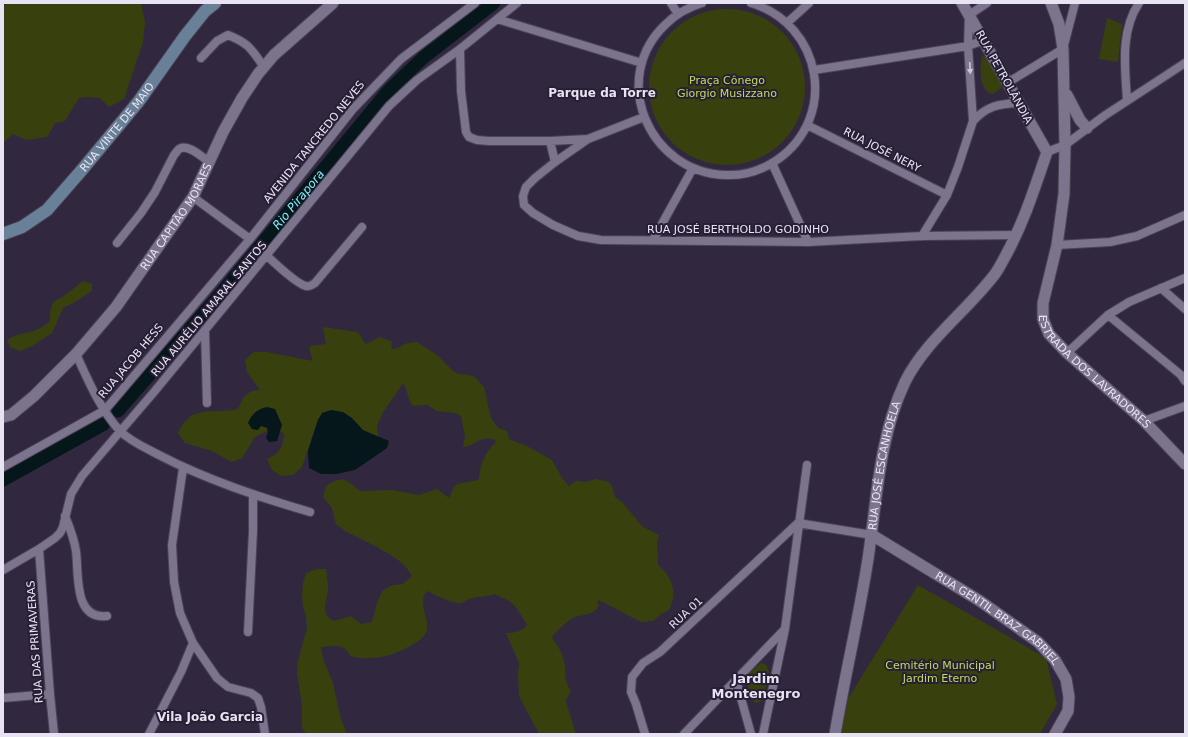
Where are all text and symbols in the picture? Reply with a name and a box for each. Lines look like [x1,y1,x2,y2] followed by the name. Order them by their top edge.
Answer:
[973,28,1035,126] street label: RUA PETROLÂNDIA
[966,62,973,74] one-way arrow
[677,74,777,100] park label: Praça Cônego Giorgio Musizzano
[261,78,367,206] street label: AVENIDA TANCREDO NEVES
[77,80,157,174] street label: RUA VINTE DE MAIO
[548,86,656,100] district label: Parque da Torre
[841,125,923,175] street label: RUA JOSÉ NERY
[137,161,214,272] street label: RUA CAPITÃO MORAES
[270,167,327,232] water label: Rio Pirapora
[647,223,829,236] street label: RUA JOSÉ BERTHOLDO GODINHO
[149,239,269,379] street label: RUA AURÉLIO AMARAL SANTOS
[1037,315,1154,431] street label: ESTRADA DOS LAVRADORES
[96,321,166,401] street label: RUA JACOB HESS
[865,399,903,531] street label: RUA JOSÉ ESCANHOELA
[933,569,1063,668] street label: RUA GENTIL BRAZ GABRIEL
[24,580,46,704] street label: RUA DAS PRIMAVERAS
[667,594,705,632] street label: RUA 01
[885,659,995,685] park label: Cemitério Municipal Jardim Eterno
[712,671,801,701] district label: Jardim Montenegro
[157,710,263,724] district label: Vila João Garcia

